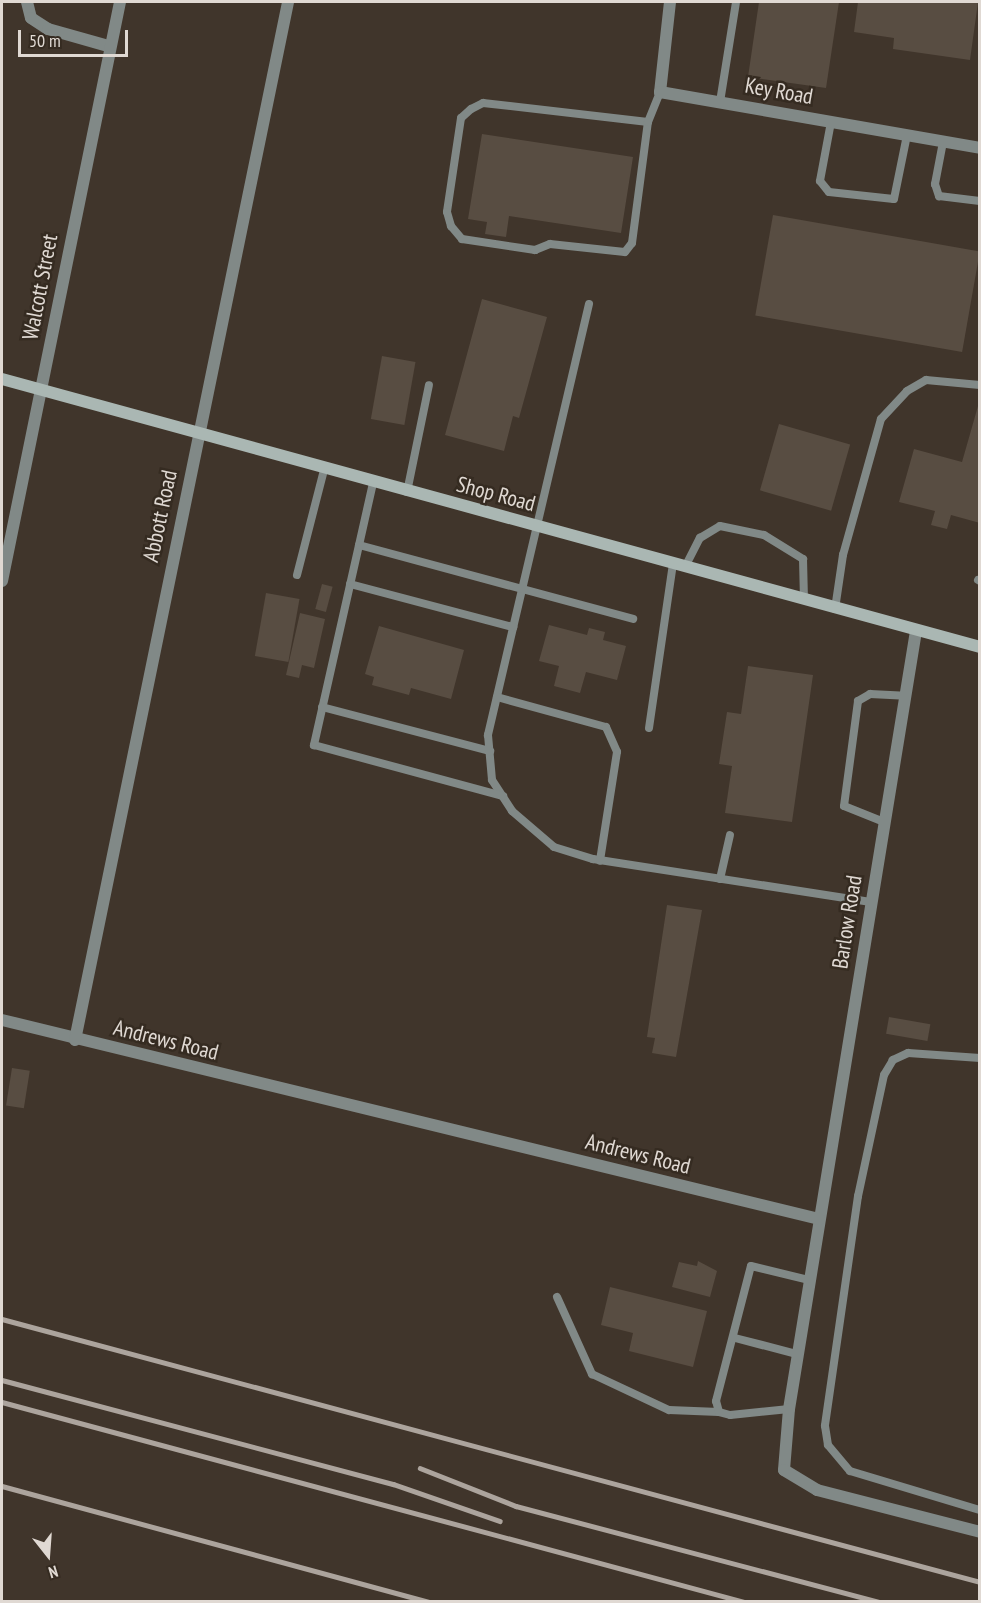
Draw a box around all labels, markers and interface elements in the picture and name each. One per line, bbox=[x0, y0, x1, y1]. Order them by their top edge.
scale bar bbox=[21, 18, 130, 56]
text: 50 m bbox=[29, 29, 61, 52]
street label: Key Road bbox=[743, 72, 815, 110]
street label: Walcott Street bbox=[17, 232, 63, 342]
street label: Abbott Road bbox=[137, 468, 183, 564]
street label: Shop Road bbox=[454, 471, 538, 517]
street label: Barlow Road bbox=[827, 873, 867, 971]
street label: Andrews Road bbox=[111, 1014, 221, 1066]
street label: Andrews Road bbox=[583, 1128, 693, 1180]
north arrow bbox=[18, 1525, 78, 1585]
text: N bbox=[46, 1561, 60, 1583]

